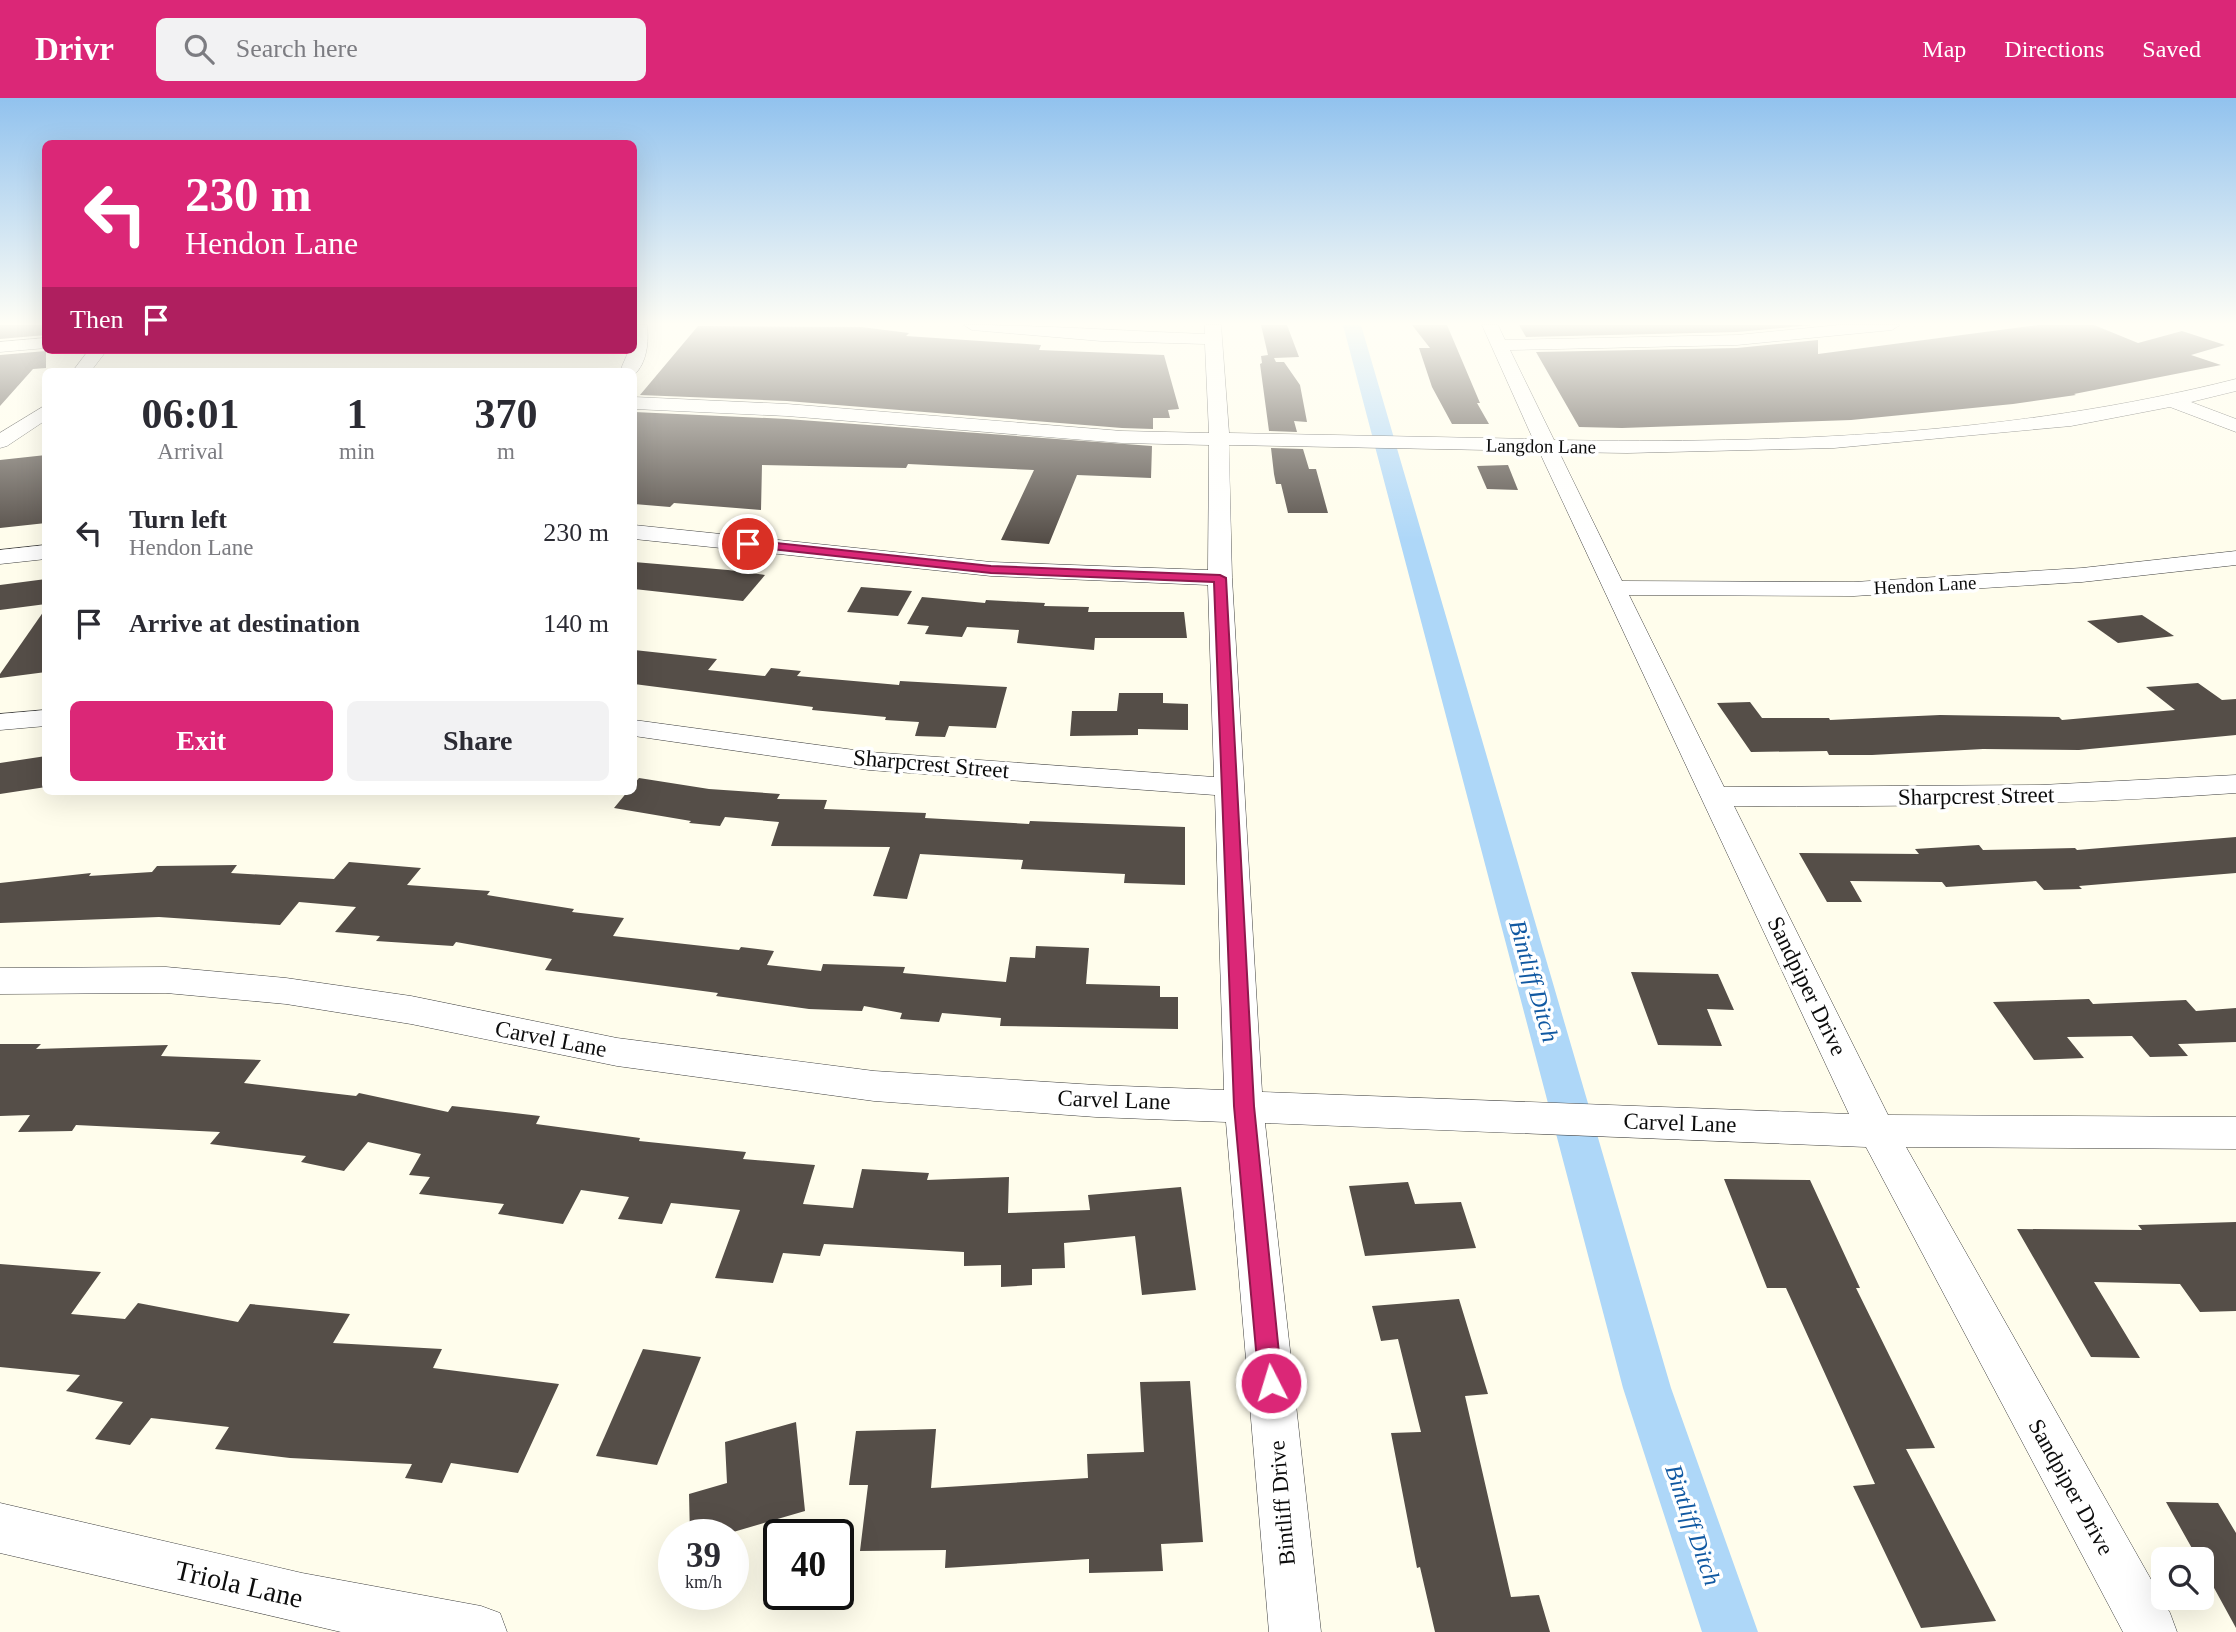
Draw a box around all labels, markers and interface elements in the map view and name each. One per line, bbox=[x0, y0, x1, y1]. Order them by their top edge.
search box bbox=[156, 18, 646, 81]
icon: search bbox=[180, 30, 218, 68]
text: Drivr bbox=[35, 31, 114, 67]
text: Search here bbox=[236, 34, 358, 63]
text: Map bbox=[1922, 36, 1966, 62]
text: Directions bbox=[2004, 36, 2104, 62]
text: Saved bbox=[2142, 36, 2201, 62]
text: 230 m bbox=[185, 167, 312, 222]
icon: left bbox=[70, 168, 161, 259]
text: Hendon Lane bbox=[185, 225, 358, 261]
icon: arrive bbox=[137, 301, 175, 339]
text: Then bbox=[70, 305, 123, 334]
text: 06:01 bbox=[142, 391, 240, 437]
text: 1 bbox=[346, 391, 367, 437]
text: 370 bbox=[474, 391, 537, 437]
street label: Langdon Lane bbox=[1486, 435, 1596, 457]
text: Arrival bbox=[157, 439, 224, 464]
text: min bbox=[339, 439, 375, 464]
text: m bbox=[497, 439, 515, 464]
text: Turn left bbox=[129, 505, 227, 534]
icon: left bbox=[70, 514, 108, 552]
pin bbox=[718, 514, 778, 574]
text: 230 m bbox=[543, 518, 609, 547]
icon: arrive bbox=[729, 525, 767, 563]
text: Hendon Lane bbox=[129, 535, 254, 560]
street label: Hendon Lane bbox=[1873, 572, 1977, 598]
icon: arrive bbox=[70, 605, 108, 643]
text: Arrive at destination bbox=[129, 609, 360, 638]
text: 140 m bbox=[543, 609, 609, 638]
button: Exit bbox=[70, 701, 333, 781]
button: Share bbox=[347, 701, 609, 781]
street label: Sharpcrest Street bbox=[852, 745, 1011, 783]
street label: Sharpcrest Street bbox=[1898, 782, 2055, 810]
street label: Sandpiper Drive bbox=[1763, 912, 1851, 1060]
water label: Bintliff Ditch bbox=[1504, 917, 1564, 1045]
street label: Carvel Lane bbox=[493, 1016, 609, 1062]
street label: Carvel Lane bbox=[1057, 1086, 1171, 1114]
street label: Carvel Lane bbox=[1623, 1109, 1737, 1137]
position arrow bbox=[1234, 1346, 1308, 1420]
street label: Sandpiper Drive bbox=[2023, 1415, 2119, 1559]
street label: Bintliff Drive bbox=[1264, 1439, 1300, 1567]
water label: Bintliff Ditch bbox=[1660, 1461, 1726, 1589]
speed limit sign: 40 bbox=[763, 1519, 854, 1610]
text: 39 bbox=[686, 1536, 721, 1575]
map controls bbox=[2151, 1547, 2214, 1610]
button: search bbox=[2151, 1547, 2214, 1610]
street label: Triola Lane bbox=[172, 1554, 306, 1614]
text: km/h bbox=[685, 1572, 722, 1592]

